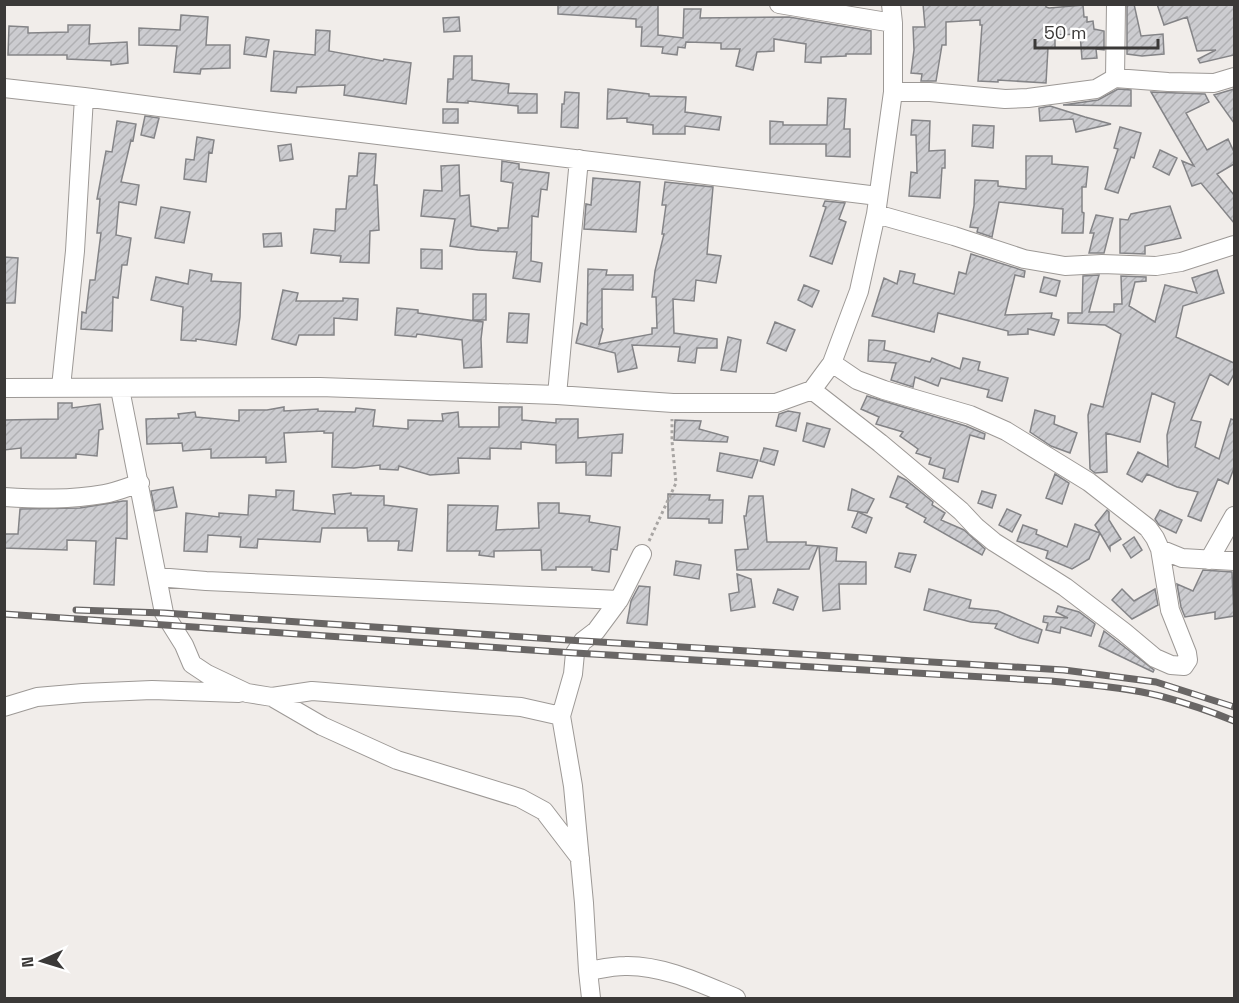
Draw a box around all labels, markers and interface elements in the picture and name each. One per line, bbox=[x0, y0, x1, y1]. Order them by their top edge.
scale bar bbox=[1035, 12, 1158, 50]
text: 50 m bbox=[1044, 21, 1086, 44]
north arrow bbox=[12, 931, 72, 991]
text: N bbox=[17, 956, 38, 968]

